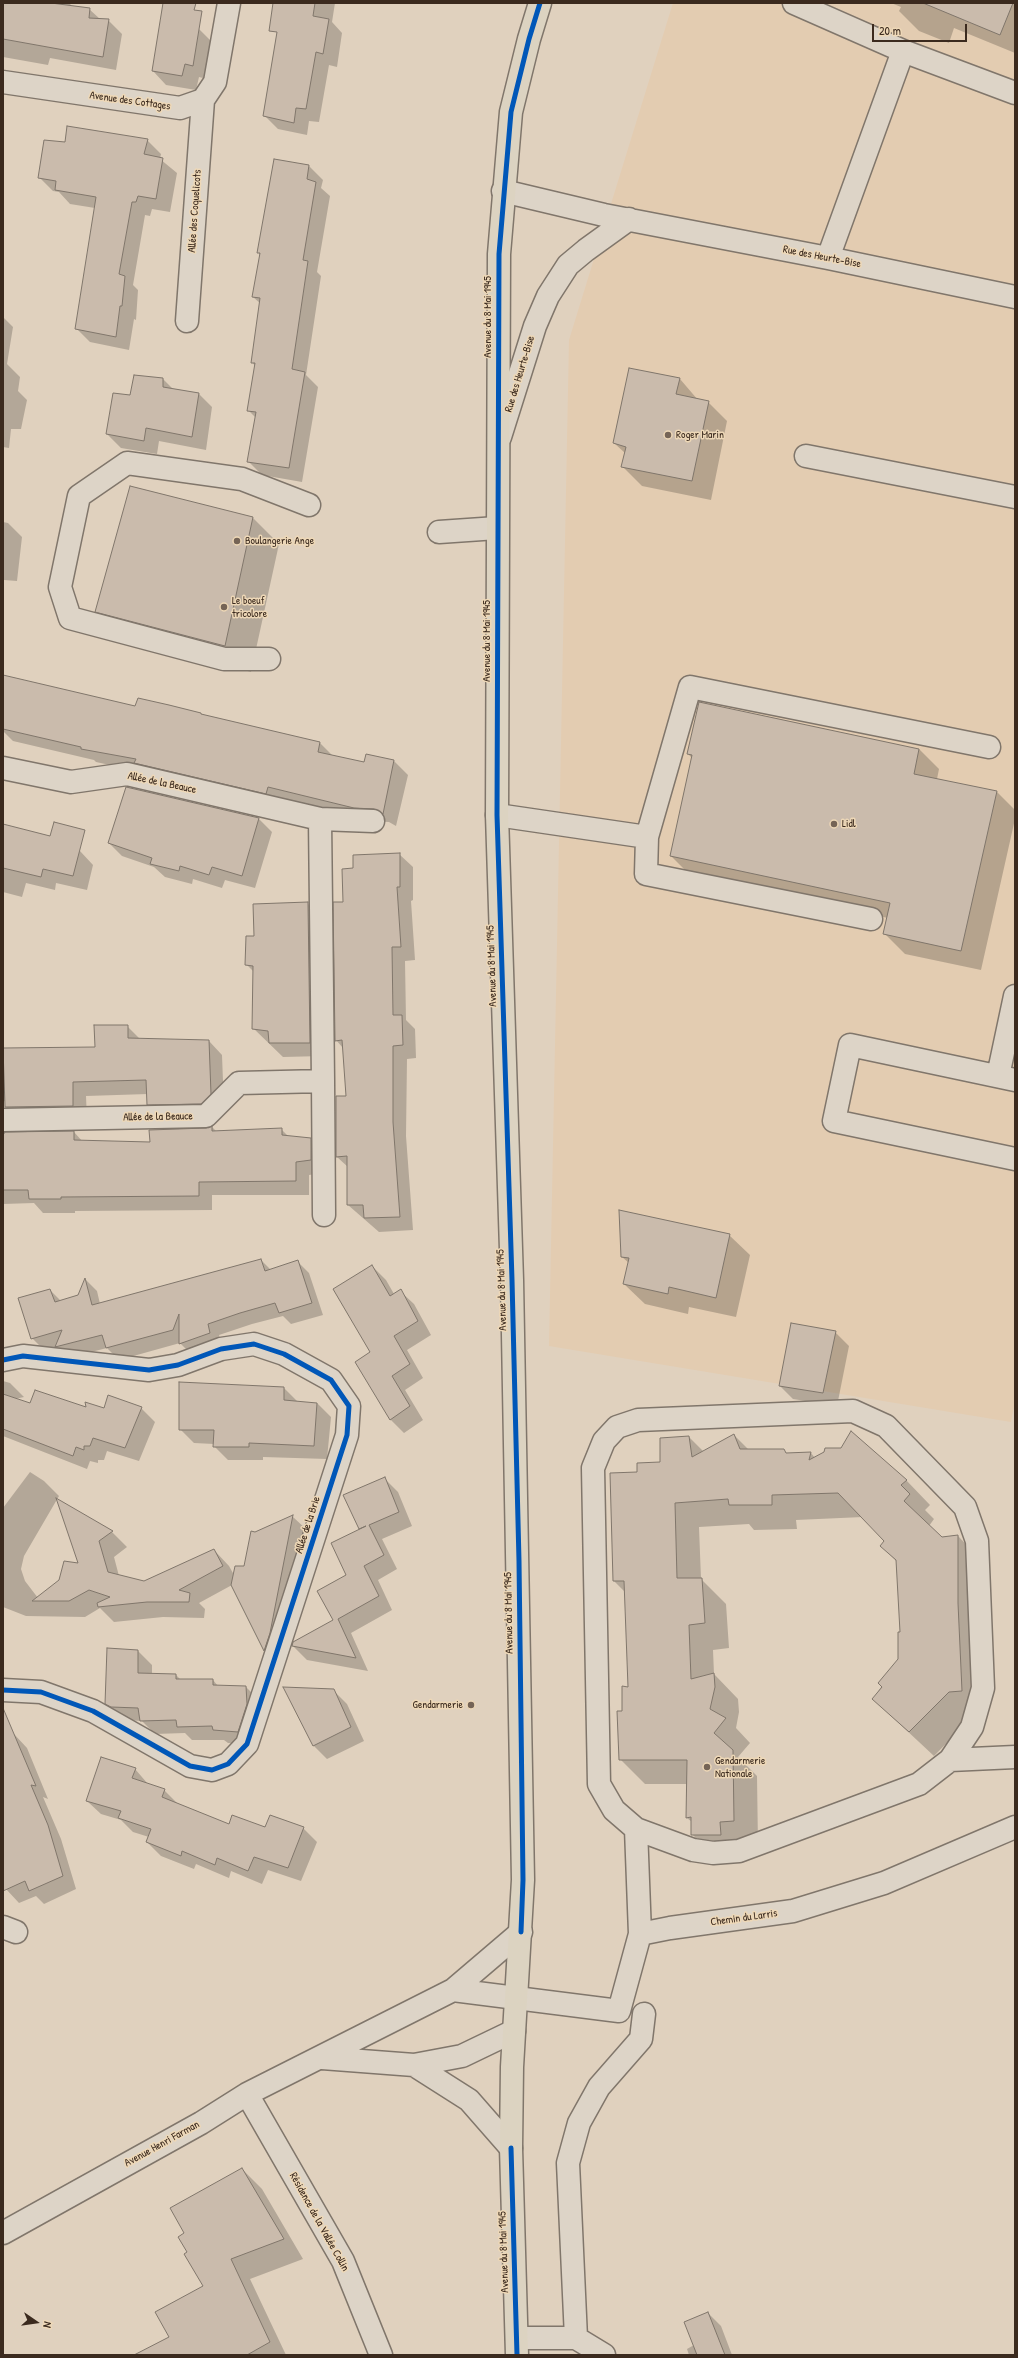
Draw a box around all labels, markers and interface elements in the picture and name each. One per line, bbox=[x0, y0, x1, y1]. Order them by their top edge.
scale bar bbox=[874, 16, 969, 42]
text: 20 m bbox=[879, 22, 901, 39]
street label: Avenue des Cottages bbox=[89, 89, 171, 113]
street label: Allée des Coquelicots bbox=[186, 169, 204, 253]
street label: Rue des Heurte-Bise bbox=[782, 243, 862, 271]
street label: Avenue du 8 Mai 1945 bbox=[481, 276, 495, 358]
street label: Rue des Heurte-Bise bbox=[502, 334, 538, 414]
place label: Roger Marin bbox=[676, 428, 724, 442]
marker: Roger Marin bbox=[663, 430, 673, 440]
place label: Boulangerie Ange bbox=[245, 534, 314, 548]
marker: Boulangerie Ange bbox=[232, 536, 242, 546]
place label: Le boeuf tricolore bbox=[232, 594, 267, 620]
street label: Avenue du 8 Mai 1945 bbox=[480, 600, 494, 682]
marker: Le boeuf tricolore bbox=[219, 602, 229, 612]
street label: Allée de la Beauce bbox=[127, 769, 197, 797]
place label: Lidl bbox=[842, 817, 856, 831]
marker: Lidl bbox=[829, 819, 839, 829]
street label: Avenue du 8 Mai 1945 bbox=[484, 925, 500, 1007]
street label: Allée de la Beauce bbox=[123, 1110, 193, 1124]
street label: Avenue du 8 Mai 1945 bbox=[494, 1249, 510, 1331]
street label: Allée de la Brie bbox=[293, 1495, 323, 1555]
street label: Avenue du 8 Mai 1945 bbox=[502, 1572, 516, 1654]
place label: Gendarmerie bbox=[413, 1698, 463, 1712]
marker: Gendarmerie bbox=[466, 1700, 476, 1710]
place label: Gendarmerie Nationale bbox=[715, 1754, 765, 1780]
marker: Gendarmerie Nationale bbox=[702, 1762, 712, 1772]
street label: Chemin du Larris bbox=[710, 1907, 778, 1929]
street label: Avenue Henri Farman bbox=[122, 2118, 202, 2170]
street label: Résidence de la Vallée Collin bbox=[286, 2170, 352, 2274]
street label: Avenue du 8 Mai 1945 bbox=[496, 2211, 512, 2293]
north arrow bbox=[16, 2302, 56, 2342]
text: N bbox=[40, 2320, 55, 2329]

